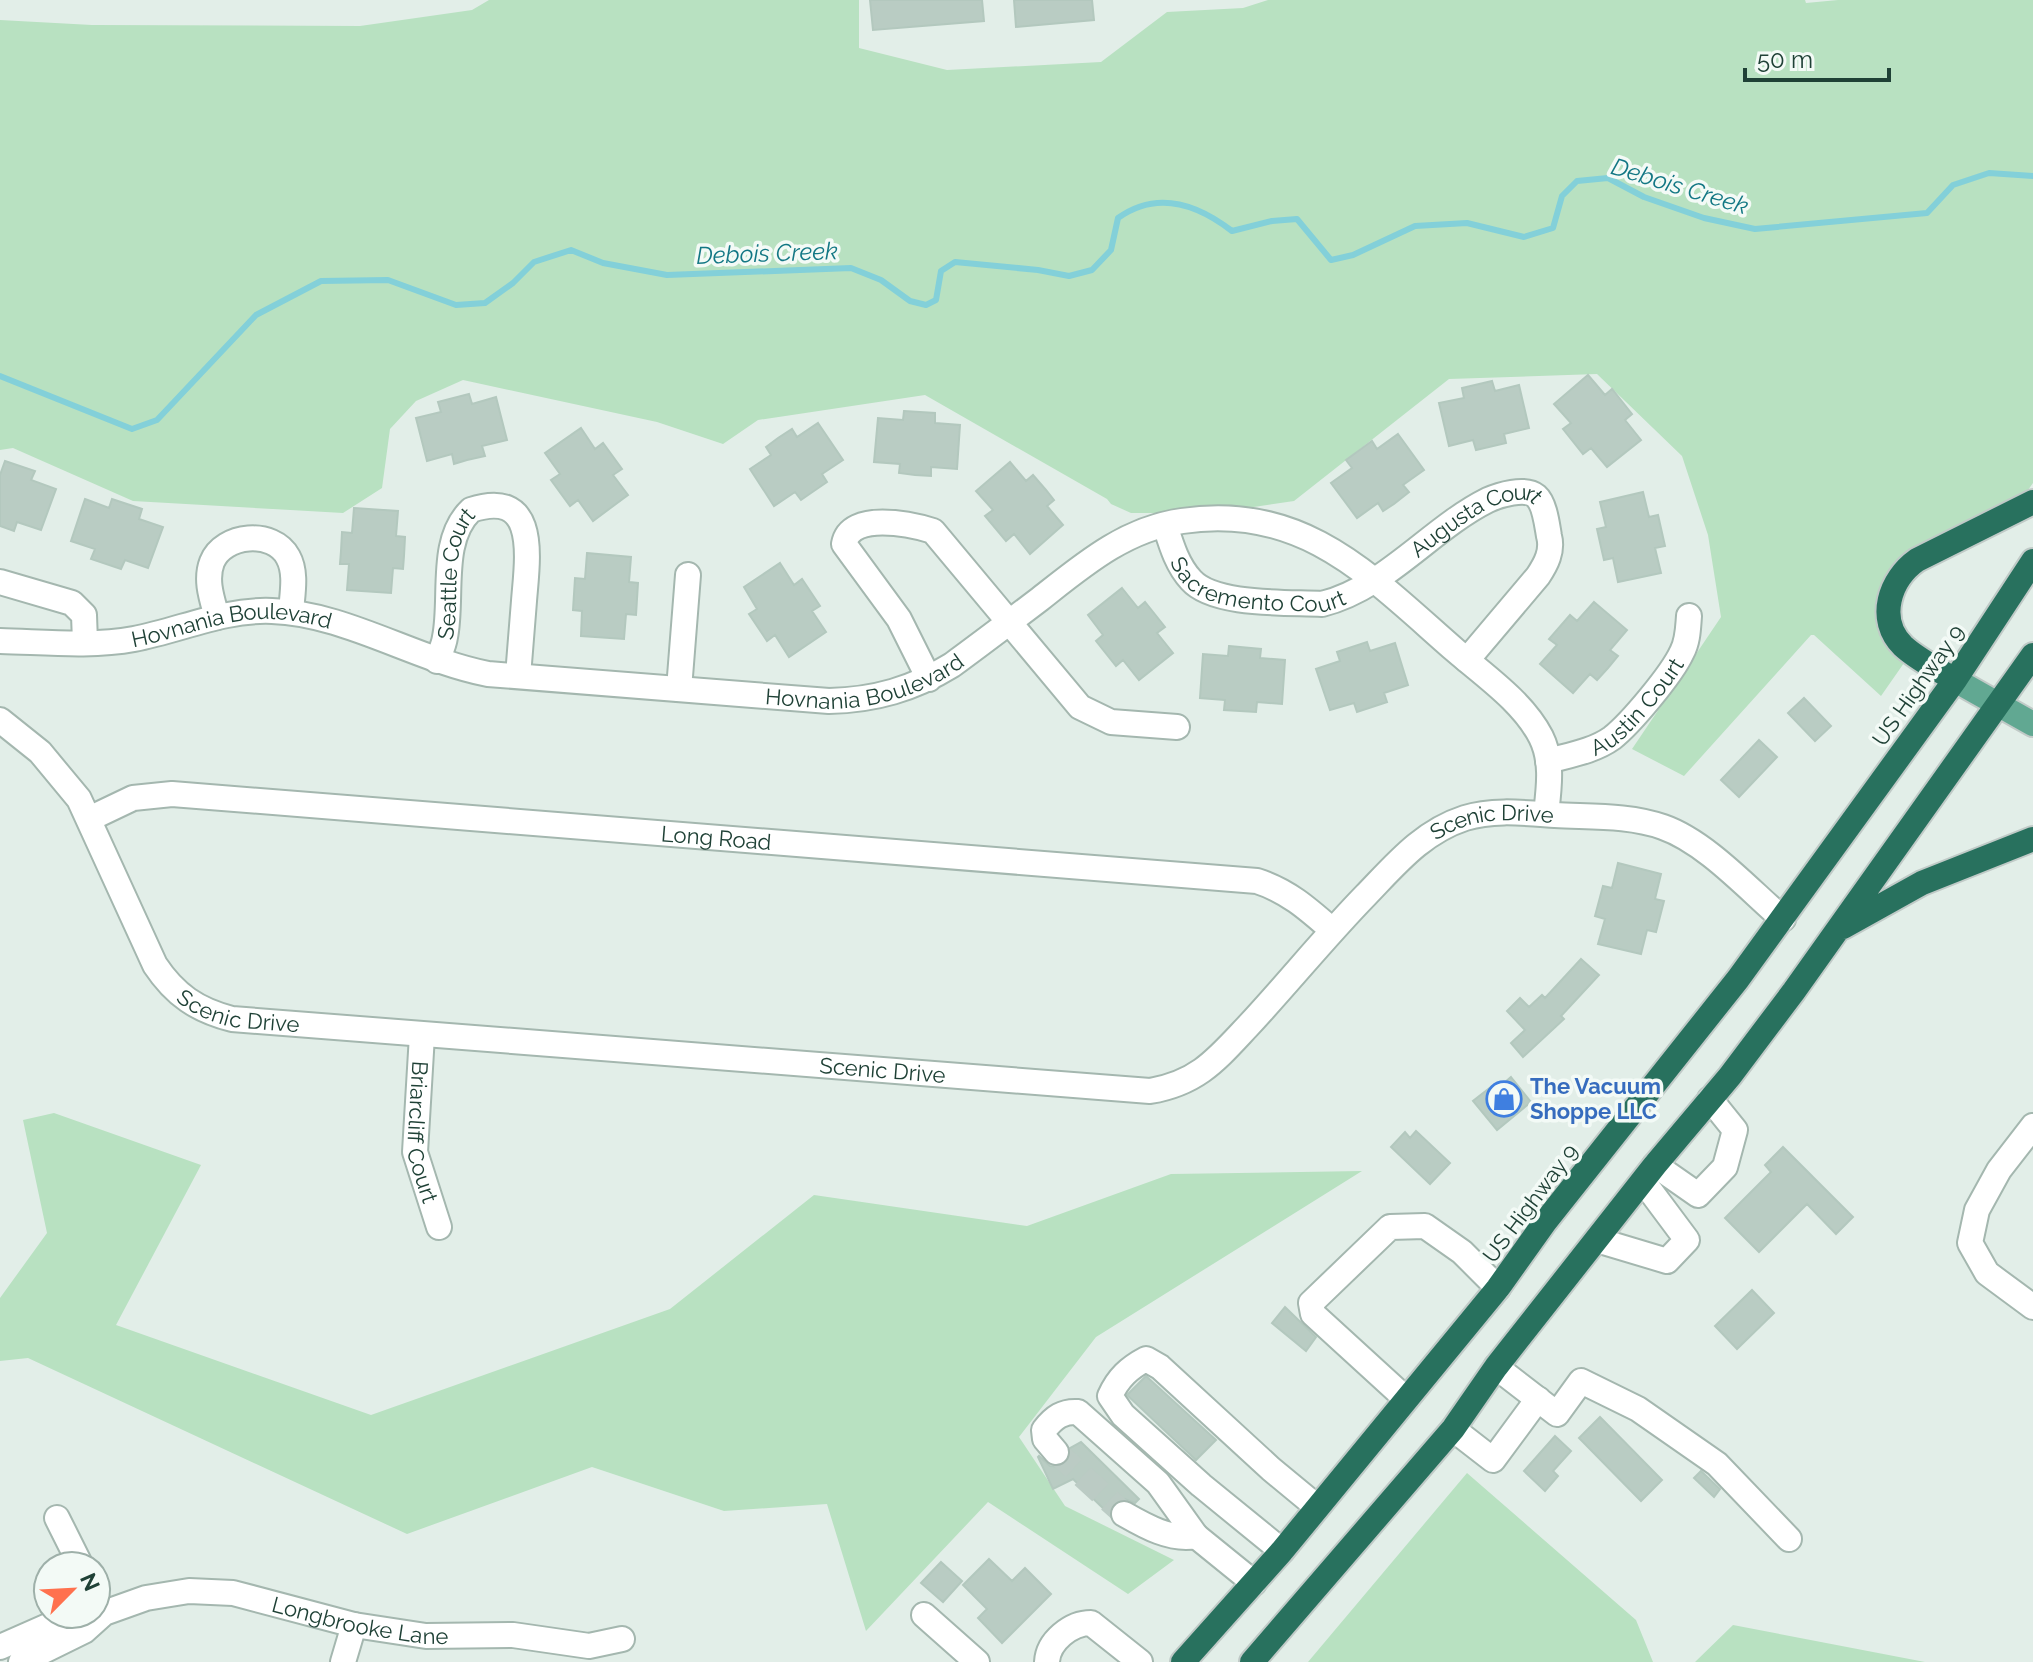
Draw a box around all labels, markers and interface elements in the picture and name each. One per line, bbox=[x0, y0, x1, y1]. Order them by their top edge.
scale bar bbox=[1745, 32, 1889, 82]
text: 50 m bbox=[1757, 45, 1813, 74]
water label: Debois Creek bbox=[1608, 151, 1752, 221]
water label: Debois Creek bbox=[696, 236, 839, 270]
street label: Augusta Court bbox=[1405, 479, 1549, 562]
street label: Seattle Court bbox=[432, 502, 480, 641]
street label: Sacremento Court bbox=[1165, 552, 1350, 618]
street label: Hovnania Boulevard bbox=[129, 598, 335, 652]
street label: US Highway 9 bbox=[1867, 619, 1969, 751]
street label: Hovnania Boulevard bbox=[764, 648, 969, 714]
street label: Austin Court bbox=[1586, 653, 1689, 761]
street label: Scenic Drive bbox=[1425, 799, 1555, 845]
street label: Long Road bbox=[660, 820, 772, 855]
street label: Scenic Drive bbox=[172, 983, 301, 1037]
street label: Scenic Drive bbox=[819, 1052, 947, 1088]
street label: Briarcliff Court bbox=[401, 1060, 444, 1207]
place label: The Vacuum Shoppe LLC bbox=[1530, 1073, 1661, 1124]
shop icon: The Vacuum Shoppe LLC bbox=[1485, 1080, 1523, 1118]
street label: US Highway 9 bbox=[1477, 1139, 1583, 1267]
north arrow bbox=[32, 1550, 112, 1630]
text: N bbox=[75, 1569, 106, 1595]
street label: Longbrooke Lane bbox=[269, 1591, 449, 1649]

